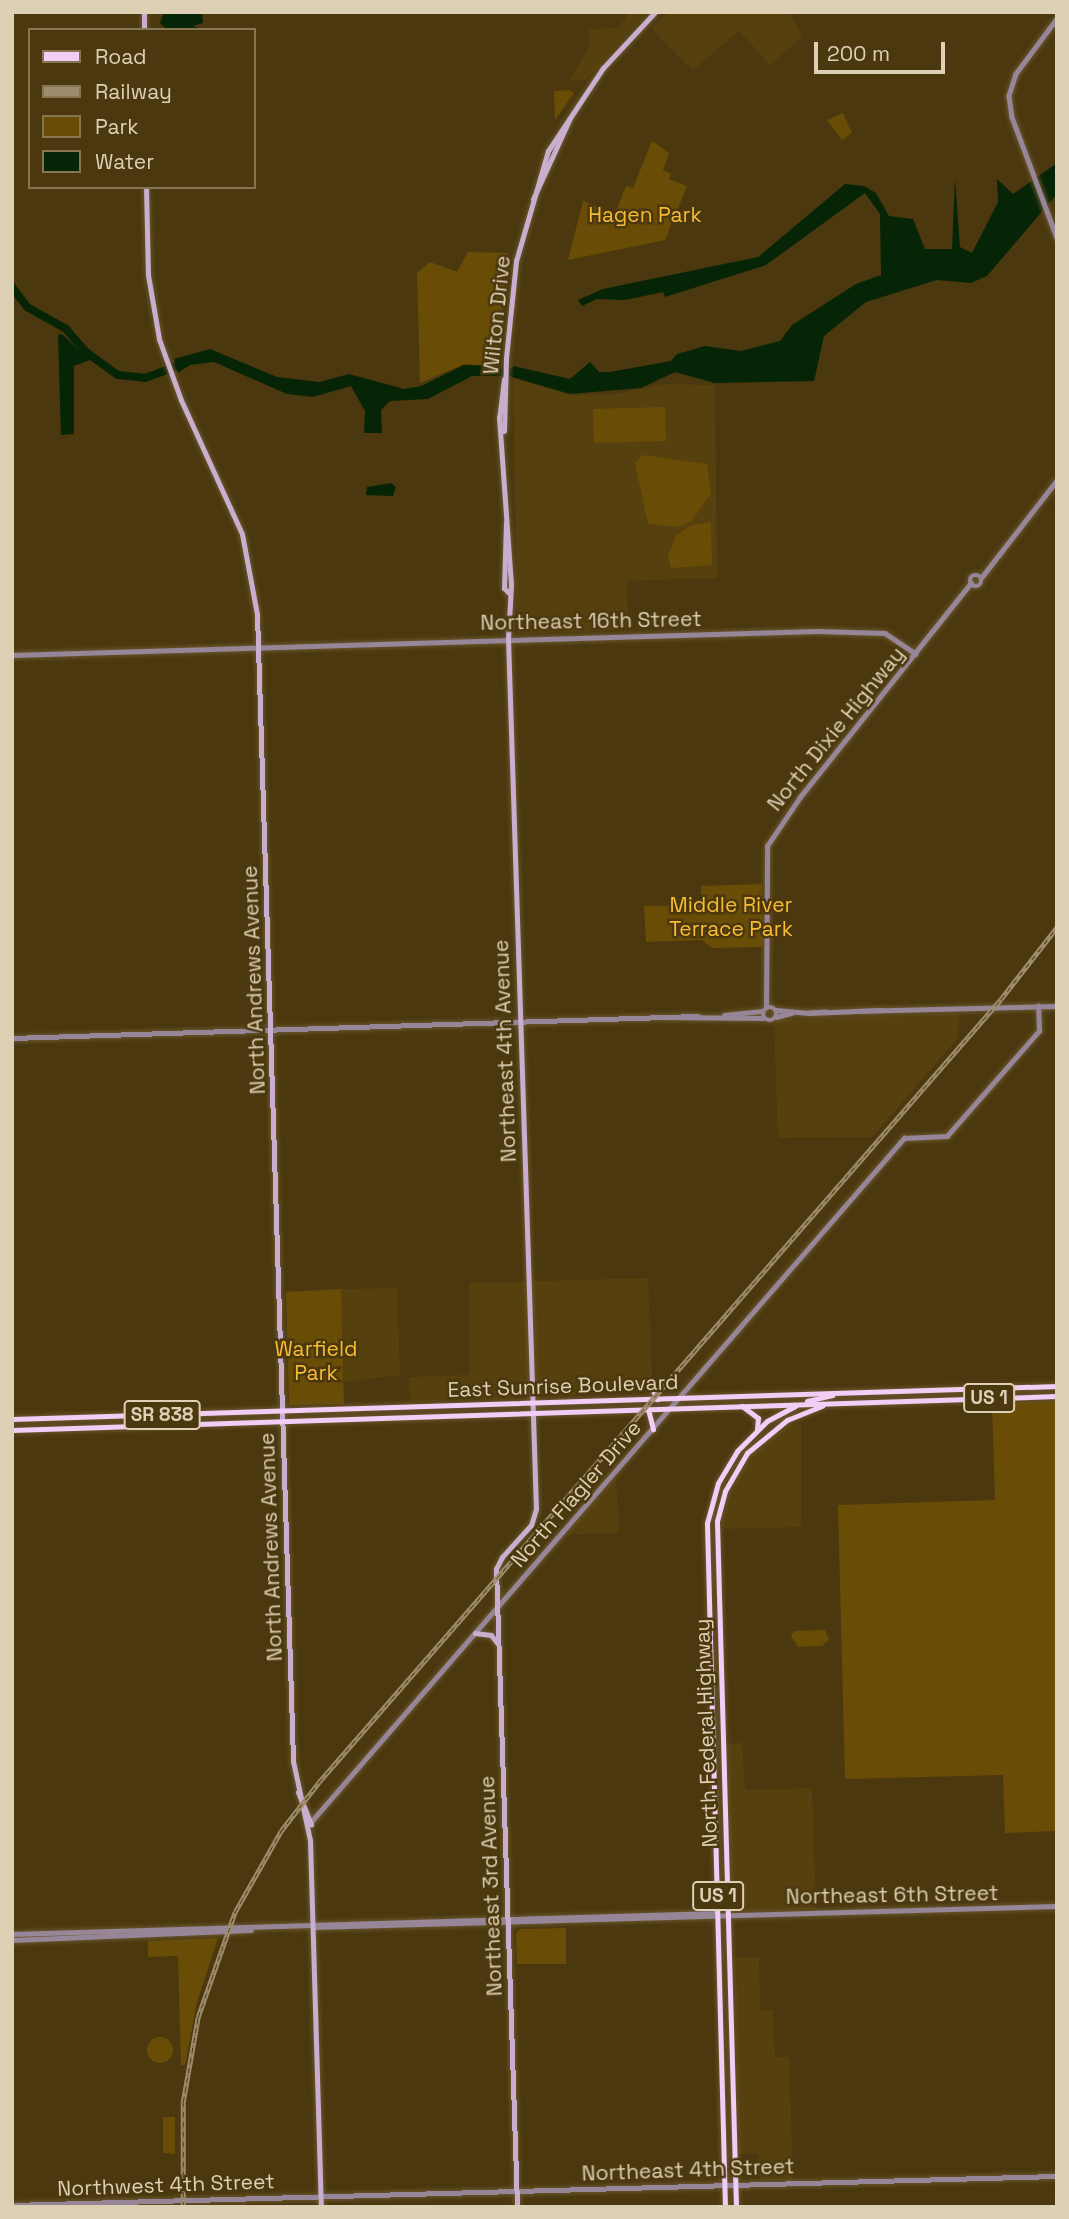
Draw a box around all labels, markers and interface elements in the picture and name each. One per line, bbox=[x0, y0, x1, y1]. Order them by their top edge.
legend bbox=[28, 28, 256, 189]
scale bar bbox=[817, 28, 948, 72]
text: 200 m bbox=[827, 40, 890, 67]
text: Road bbox=[95, 43, 147, 70]
text: Railway bbox=[95, 78, 172, 105]
text: Park bbox=[95, 113, 139, 140]
text: Water bbox=[95, 148, 154, 175]
park label: Hagen Park bbox=[588, 202, 702, 228]
street label: Wilton Drive bbox=[478, 254, 516, 376]
street label: Northeast 16th Street bbox=[480, 606, 702, 636]
street label: North Dixie Highway bbox=[762, 642, 910, 816]
street label: North Andrews Avenue bbox=[237, 865, 271, 1095]
park label: Middle River Terrace Park bbox=[669, 892, 793, 942]
street label: Northeast 4th Avenue bbox=[489, 939, 521, 1163]
park label: Warfield Park bbox=[274, 1336, 358, 1386]
street label: East Sunrise Boulevard bbox=[447, 1369, 679, 1403]
road number: US 1 bbox=[963, 1382, 1015, 1414]
road number: SR 838 bbox=[124, 1400, 200, 1430]
street label: North Flagler Drive bbox=[506, 1416, 646, 1572]
street label: North Andrews Avenue bbox=[254, 1432, 288, 1662]
street label: North Federal Highway bbox=[689, 1618, 723, 1848]
street label: Northeast 3rd Avenue bbox=[475, 1775, 507, 1997]
road number: US 1 bbox=[692, 1880, 744, 1912]
street label: Northeast 6th Street bbox=[785, 1881, 999, 1909]
street label: Northeast 4th Street bbox=[581, 2154, 795, 2186]
street label: Northwest 4th Street bbox=[57, 2169, 275, 2201]

